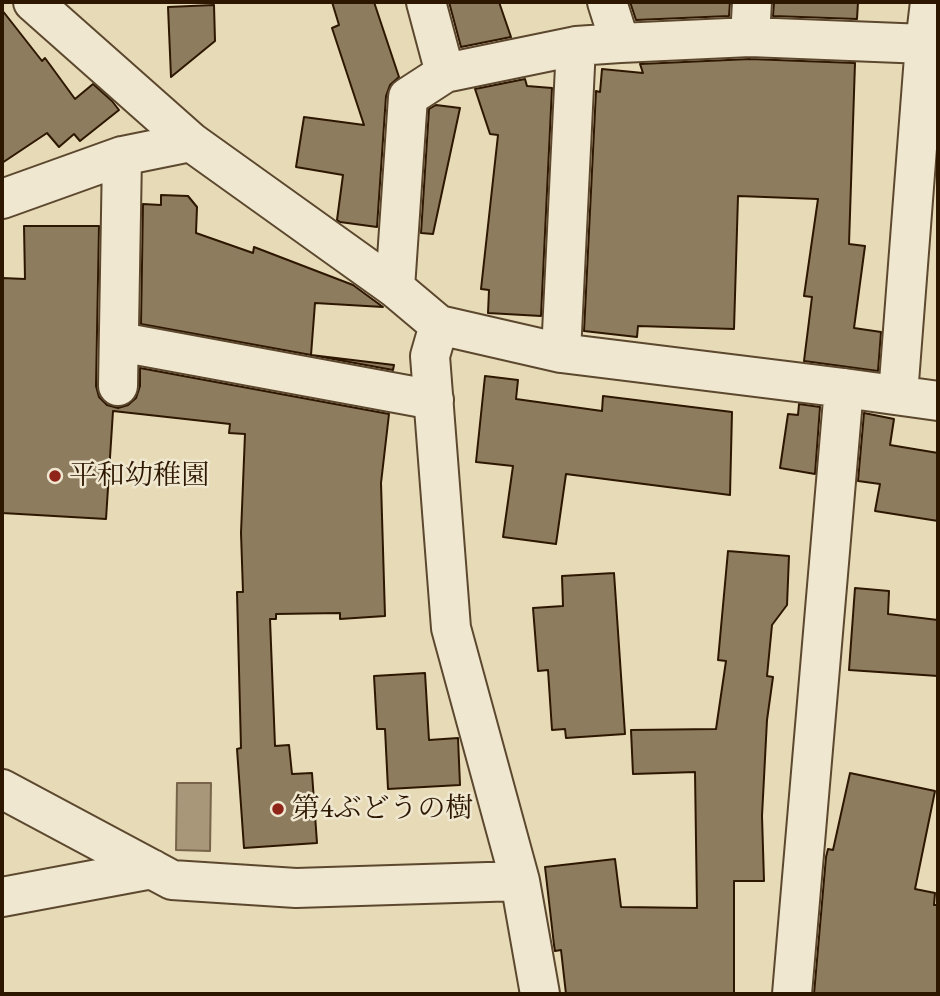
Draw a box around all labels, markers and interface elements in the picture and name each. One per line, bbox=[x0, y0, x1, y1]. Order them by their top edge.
place label: 平和幼稚園 bbox=[69, 459, 209, 493]
marker: 平和幼稚園 bbox=[47, 468, 63, 484]
place label: 第4ぶどうの樹 bbox=[292, 792, 473, 826]
marker: 第4ぶどうの樹 bbox=[270, 801, 286, 817]

